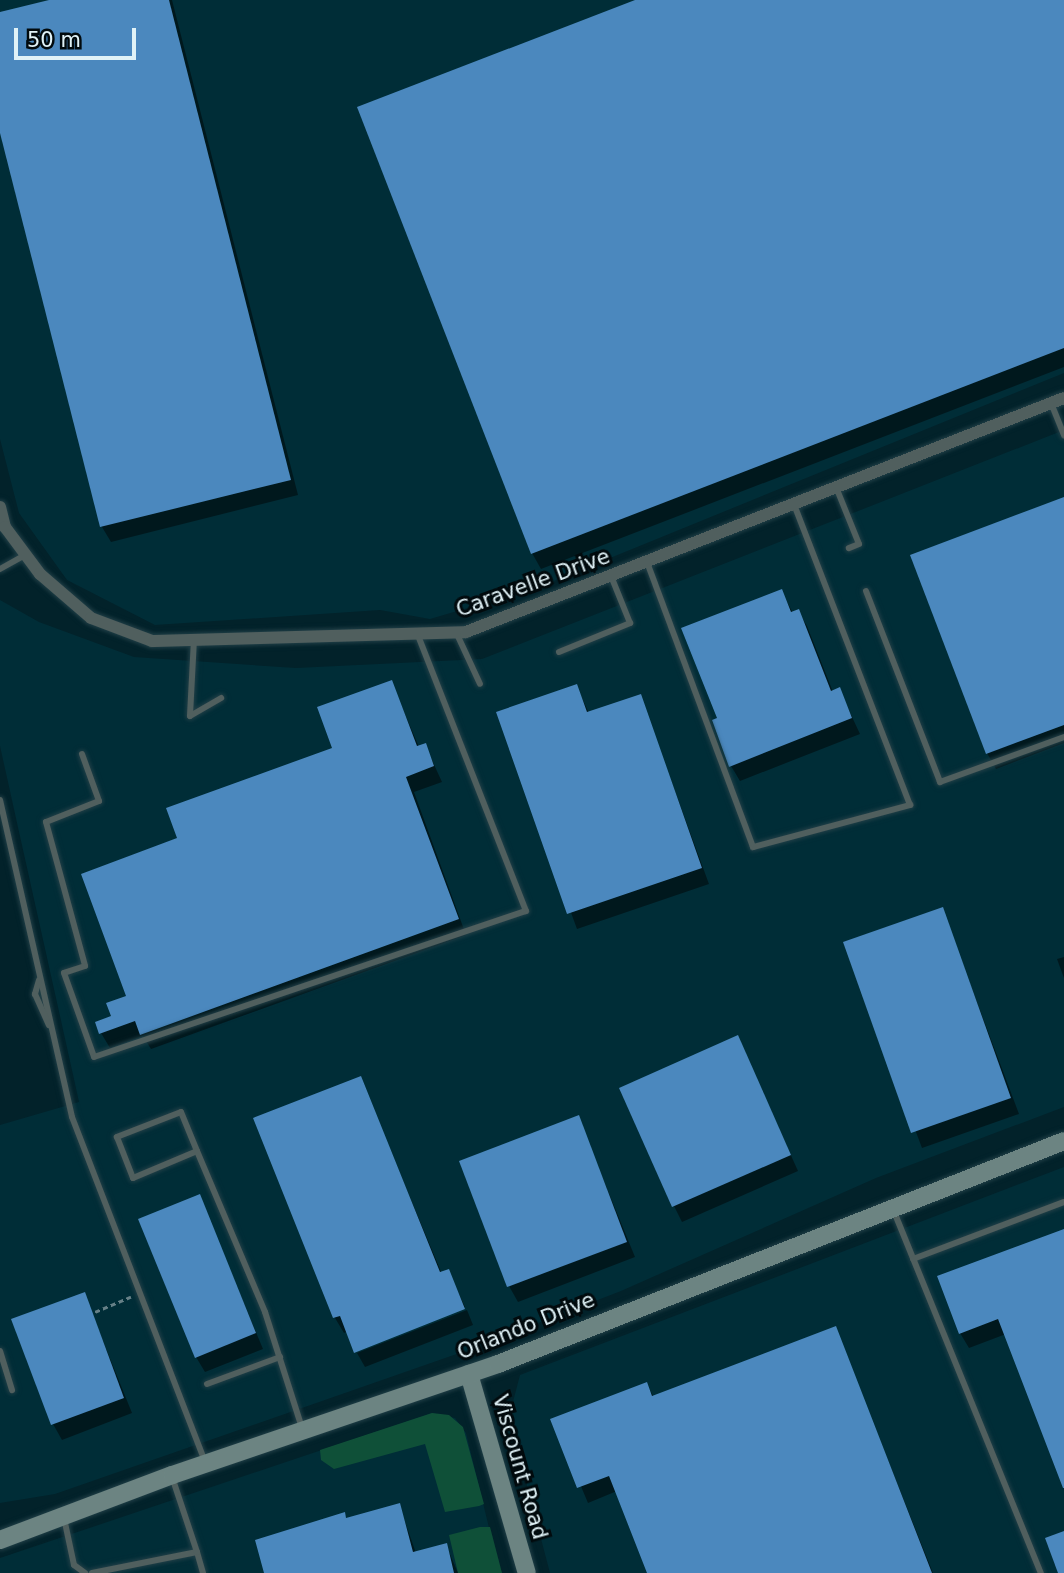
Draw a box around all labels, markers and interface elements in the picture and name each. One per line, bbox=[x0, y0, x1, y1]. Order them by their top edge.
scale bar bbox=[18, 14, 140, 58]
text: 50 m bbox=[27, 28, 81, 52]
street label: Caravelle Drive bbox=[453, 544, 613, 622]
street label: Orlando Drive bbox=[454, 1287, 598, 1365]
street label: Viscount Road bbox=[487, 1392, 553, 1542]

